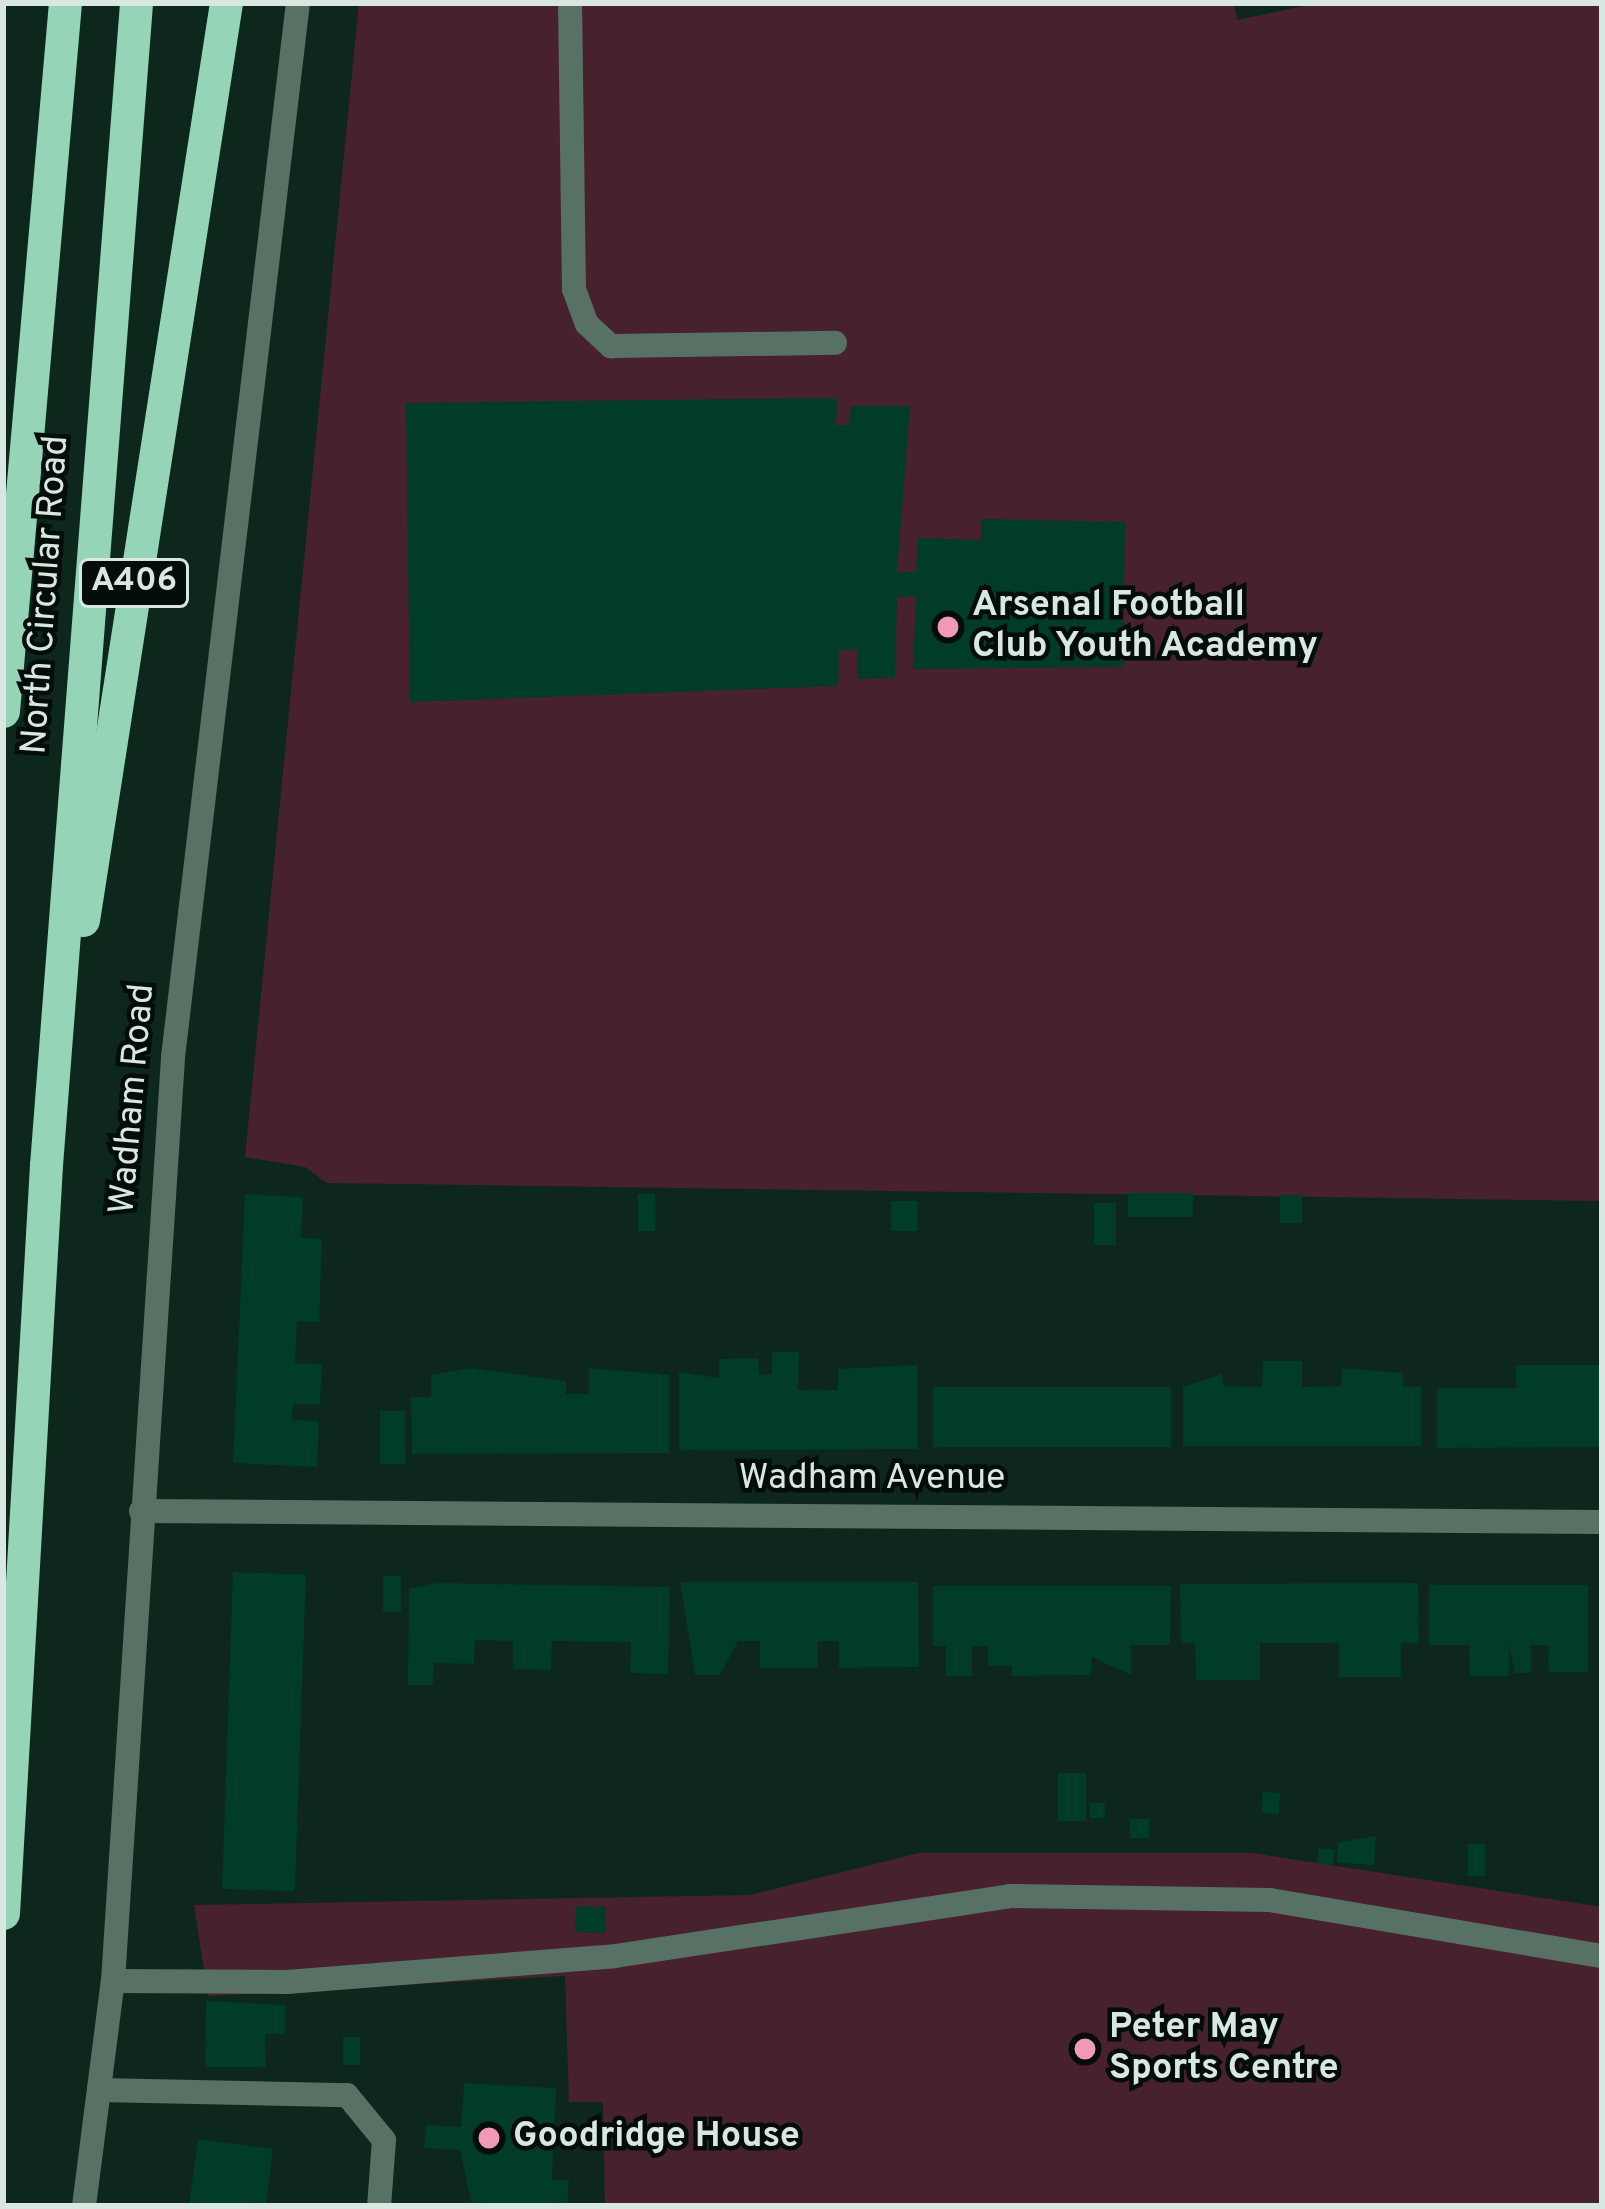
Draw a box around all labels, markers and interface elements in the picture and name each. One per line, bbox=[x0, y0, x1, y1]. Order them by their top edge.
street label: North Circular Road bbox=[14, 434, 80, 756]
road number: A406 bbox=[77, 556, 191, 610]
place label: Arsenal Football Club Youth Academy bbox=[972, 584, 1321, 669]
marker: Arsenal Football Club Youth Academy bbox=[935, 614, 961, 640]
street label: Wadham Road bbox=[102, 982, 166, 1216]
street label: Wadham Avenue bbox=[738, 1458, 1006, 1502]
place label: Peter May Sports Centre bbox=[1109, 2006, 1338, 2091]
marker: Peter May Sports Centre bbox=[1072, 2036, 1098, 2062]
place label: Goodridge House bbox=[513, 2116, 800, 2160]
marker: Goodridge House bbox=[476, 2125, 502, 2151]

